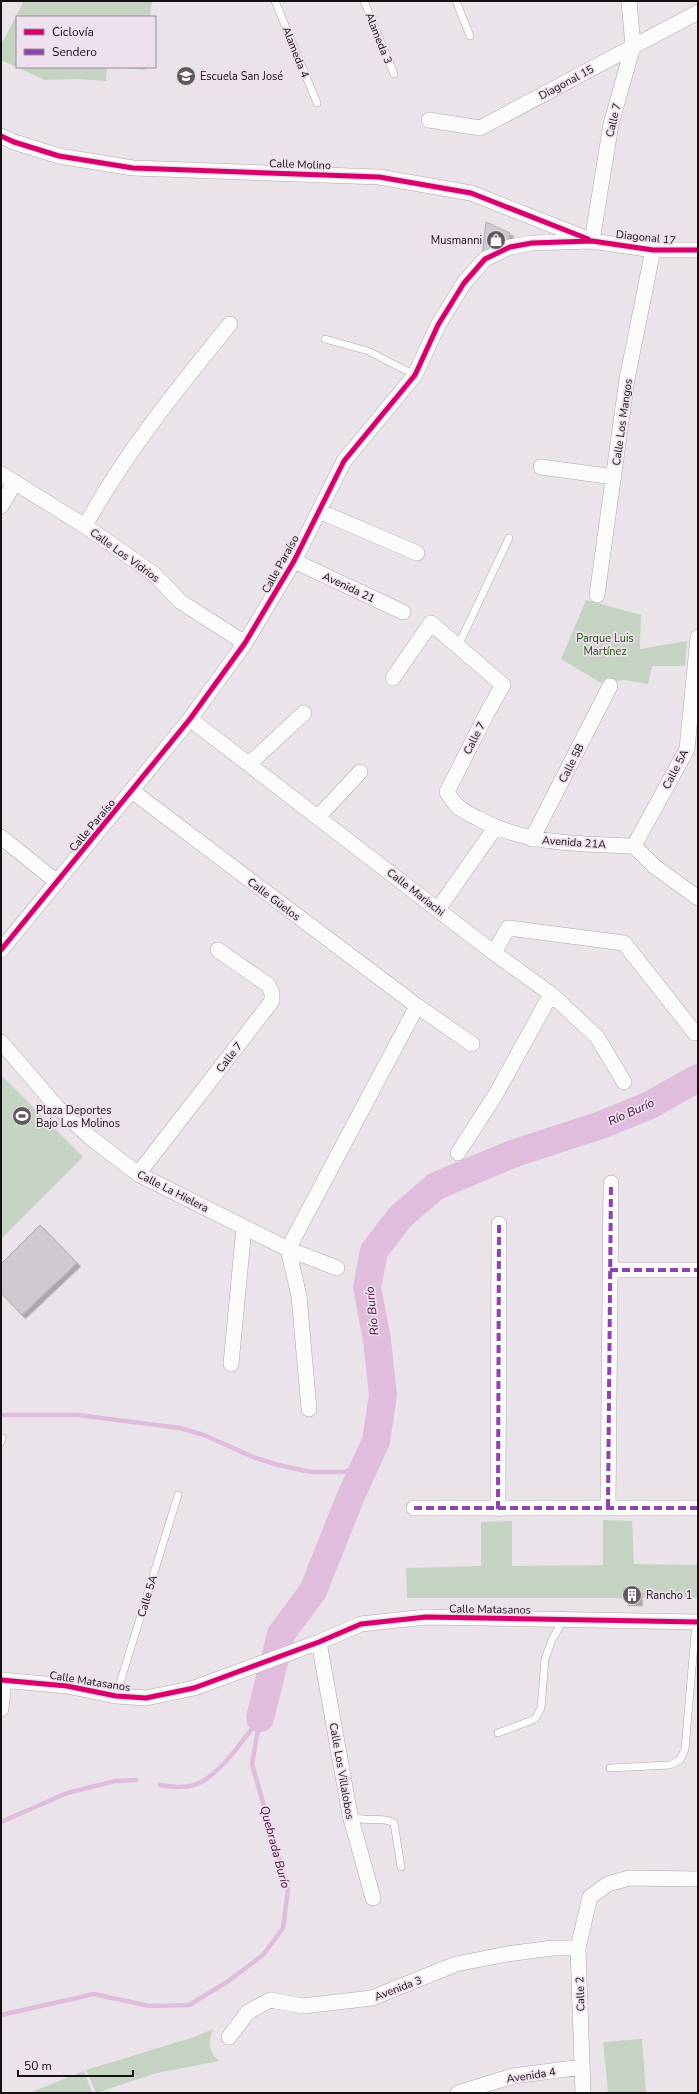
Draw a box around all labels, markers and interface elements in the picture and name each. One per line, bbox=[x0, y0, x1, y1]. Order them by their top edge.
street label: Alameda 3 bbox=[361, 10, 396, 66]
legend bbox=[16, 16, 156, 68]
text: Ciclovía bbox=[52, 24, 94, 40]
street label: Alameda 4 bbox=[278, 24, 313, 80]
text: Sendero bbox=[52, 44, 97, 60]
street label: Diagonal 15 bbox=[536, 61, 597, 103]
school or university icon: Escuela San José bbox=[175, 65, 197, 87]
place label: Escuela San José bbox=[200, 69, 283, 84]
street label: Calle 7 bbox=[602, 101, 625, 139]
street label: Calle Molino bbox=[269, 156, 331, 173]
street label: Diagonal 17 bbox=[615, 227, 677, 248]
shop icon: Musmanni bbox=[485, 229, 507, 251]
place label: Musmanni bbox=[431, 233, 482, 248]
street label: Calle Los Mangos bbox=[609, 378, 636, 467]
street label: Calle Los Vidrios bbox=[87, 525, 163, 586]
street label: Calle Paraíso bbox=[258, 532, 303, 596]
street label: Avenida 21 bbox=[320, 569, 377, 606]
park label: Parque Luis Martínez bbox=[576, 631, 634, 659]
street label: Calle 7 bbox=[460, 719, 489, 757]
street label: Calle 5B bbox=[555, 741, 588, 785]
street label: Calle 5A bbox=[659, 747, 692, 792]
street label: Calle Paraíso bbox=[66, 796, 119, 855]
street label: Avenida 21A bbox=[541, 833, 607, 852]
street label: Calle Mariachi bbox=[384, 865, 448, 920]
street label: Calle Güelos bbox=[244, 875, 303, 924]
street label: Calle 7 bbox=[213, 1039, 246, 1076]
water label: Río Burío bbox=[605, 1095, 657, 1129]
place label: Plaza Deportes Bajo Los Molinos bbox=[36, 1103, 120, 1131]
sports icon: Plaza Deportes Bajo Los Molinos bbox=[11, 1105, 33, 1127]
street label: Calle La Hielera bbox=[134, 1167, 211, 1216]
water label: Río Burío bbox=[361, 1285, 383, 1336]
street label: Calle 5A bbox=[134, 1573, 161, 1619]
building icon: Rancho 1 bbox=[621, 1584, 643, 1606]
place label: Rancho 1 bbox=[646, 1588, 692, 1603]
street label: Calle Matasanos bbox=[449, 1601, 531, 1618]
street label: Calle Matasanos bbox=[48, 1668, 132, 1695]
street label: Calle Los Villalobos bbox=[326, 1722, 357, 1821]
water label: Quebrada Burío bbox=[256, 1804, 294, 1890]
street label: Avenida 3 bbox=[372, 1973, 424, 2004]
street label: Calle 2 bbox=[572, 1976, 589, 2012]
scale bar bbox=[18, 2052, 133, 2078]
text: 50 m bbox=[24, 2058, 52, 2074]
street label: Avenida 4 bbox=[505, 2064, 557, 2087]

